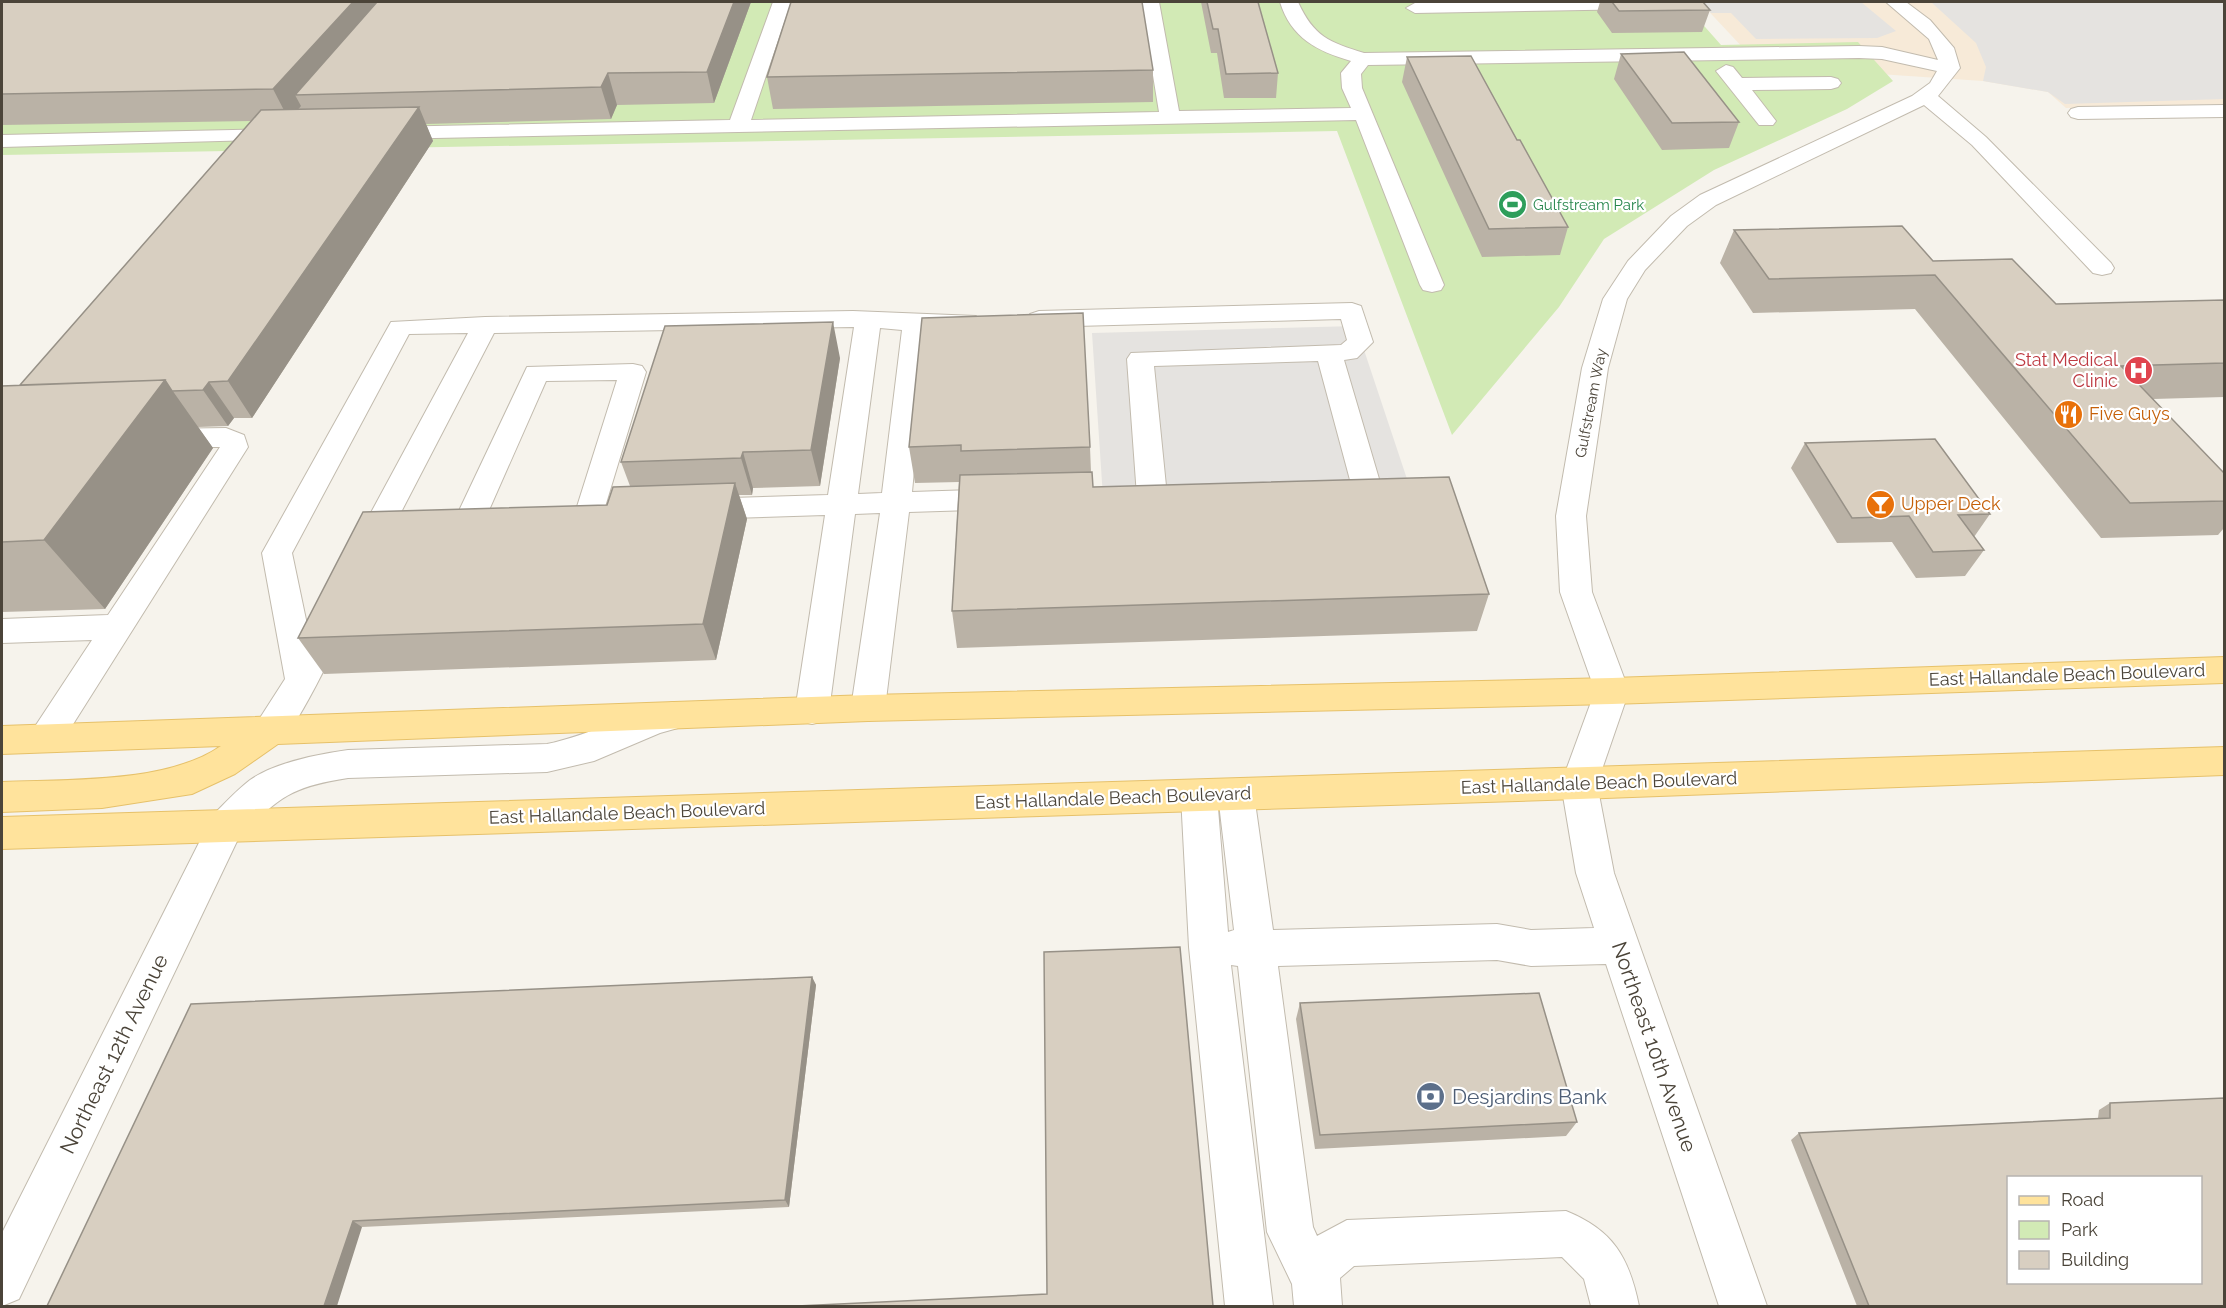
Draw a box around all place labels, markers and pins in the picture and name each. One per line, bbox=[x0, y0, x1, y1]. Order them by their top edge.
sports icon: Gulfstream Park bbox=[1496, 189, 1528, 221]
place label: Gulfstream Park bbox=[1533, 196, 1644, 214]
place label: Stat Medical Clinic bbox=[2015, 349, 2118, 391]
hospital icon: Stat Medical Clinic bbox=[2123, 354, 2155, 386]
restaurant icon: Five Guys bbox=[2052, 398, 2084, 430]
place label: Five Guys bbox=[2089, 403, 2170, 424]
bar icon: Upper Deck bbox=[1864, 488, 1896, 520]
place label: Upper Deck bbox=[1901, 493, 2001, 514]
bank icon: Desjardins Bank bbox=[1415, 1081, 1447, 1113]
place label: Desjardins Bank bbox=[1452, 1084, 1607, 1109]

